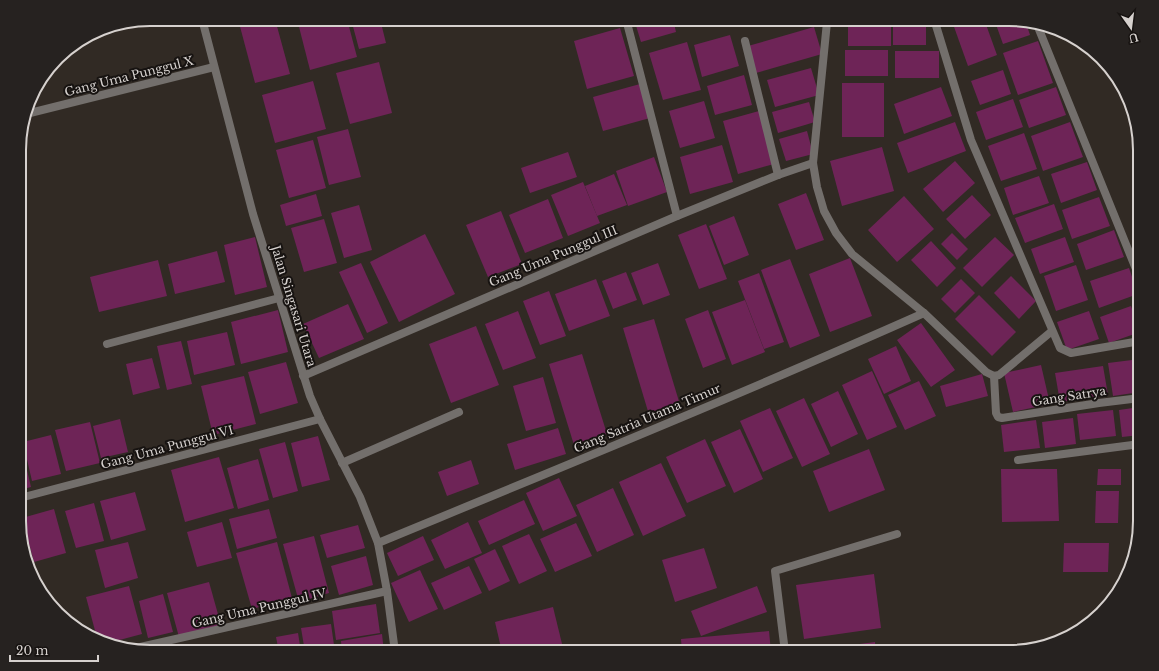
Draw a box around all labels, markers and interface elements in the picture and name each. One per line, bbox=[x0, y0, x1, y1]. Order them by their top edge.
north arrow bbox=[1111, 8, 1151, 48]
text: U bbox=[1127, 30, 1140, 46]
street label: Gang Uma Punggul X bbox=[63, 53, 195, 99]
street label: Gang Uma Punggul III bbox=[487, 222, 619, 290]
street label: Jalan Singasari Utara bbox=[268, 242, 320, 369]
street label: Gang Satria Utama Timur bbox=[571, 380, 723, 456]
street label: Gang Satrya bbox=[1031, 383, 1107, 409]
street label: Gang Uma Punggul VI bbox=[99, 422, 235, 472]
street label: Gang Uma Punggul IV bbox=[190, 585, 328, 631]
scale bar bbox=[10, 637, 98, 663]
text: 20 m bbox=[16, 643, 48, 658]

